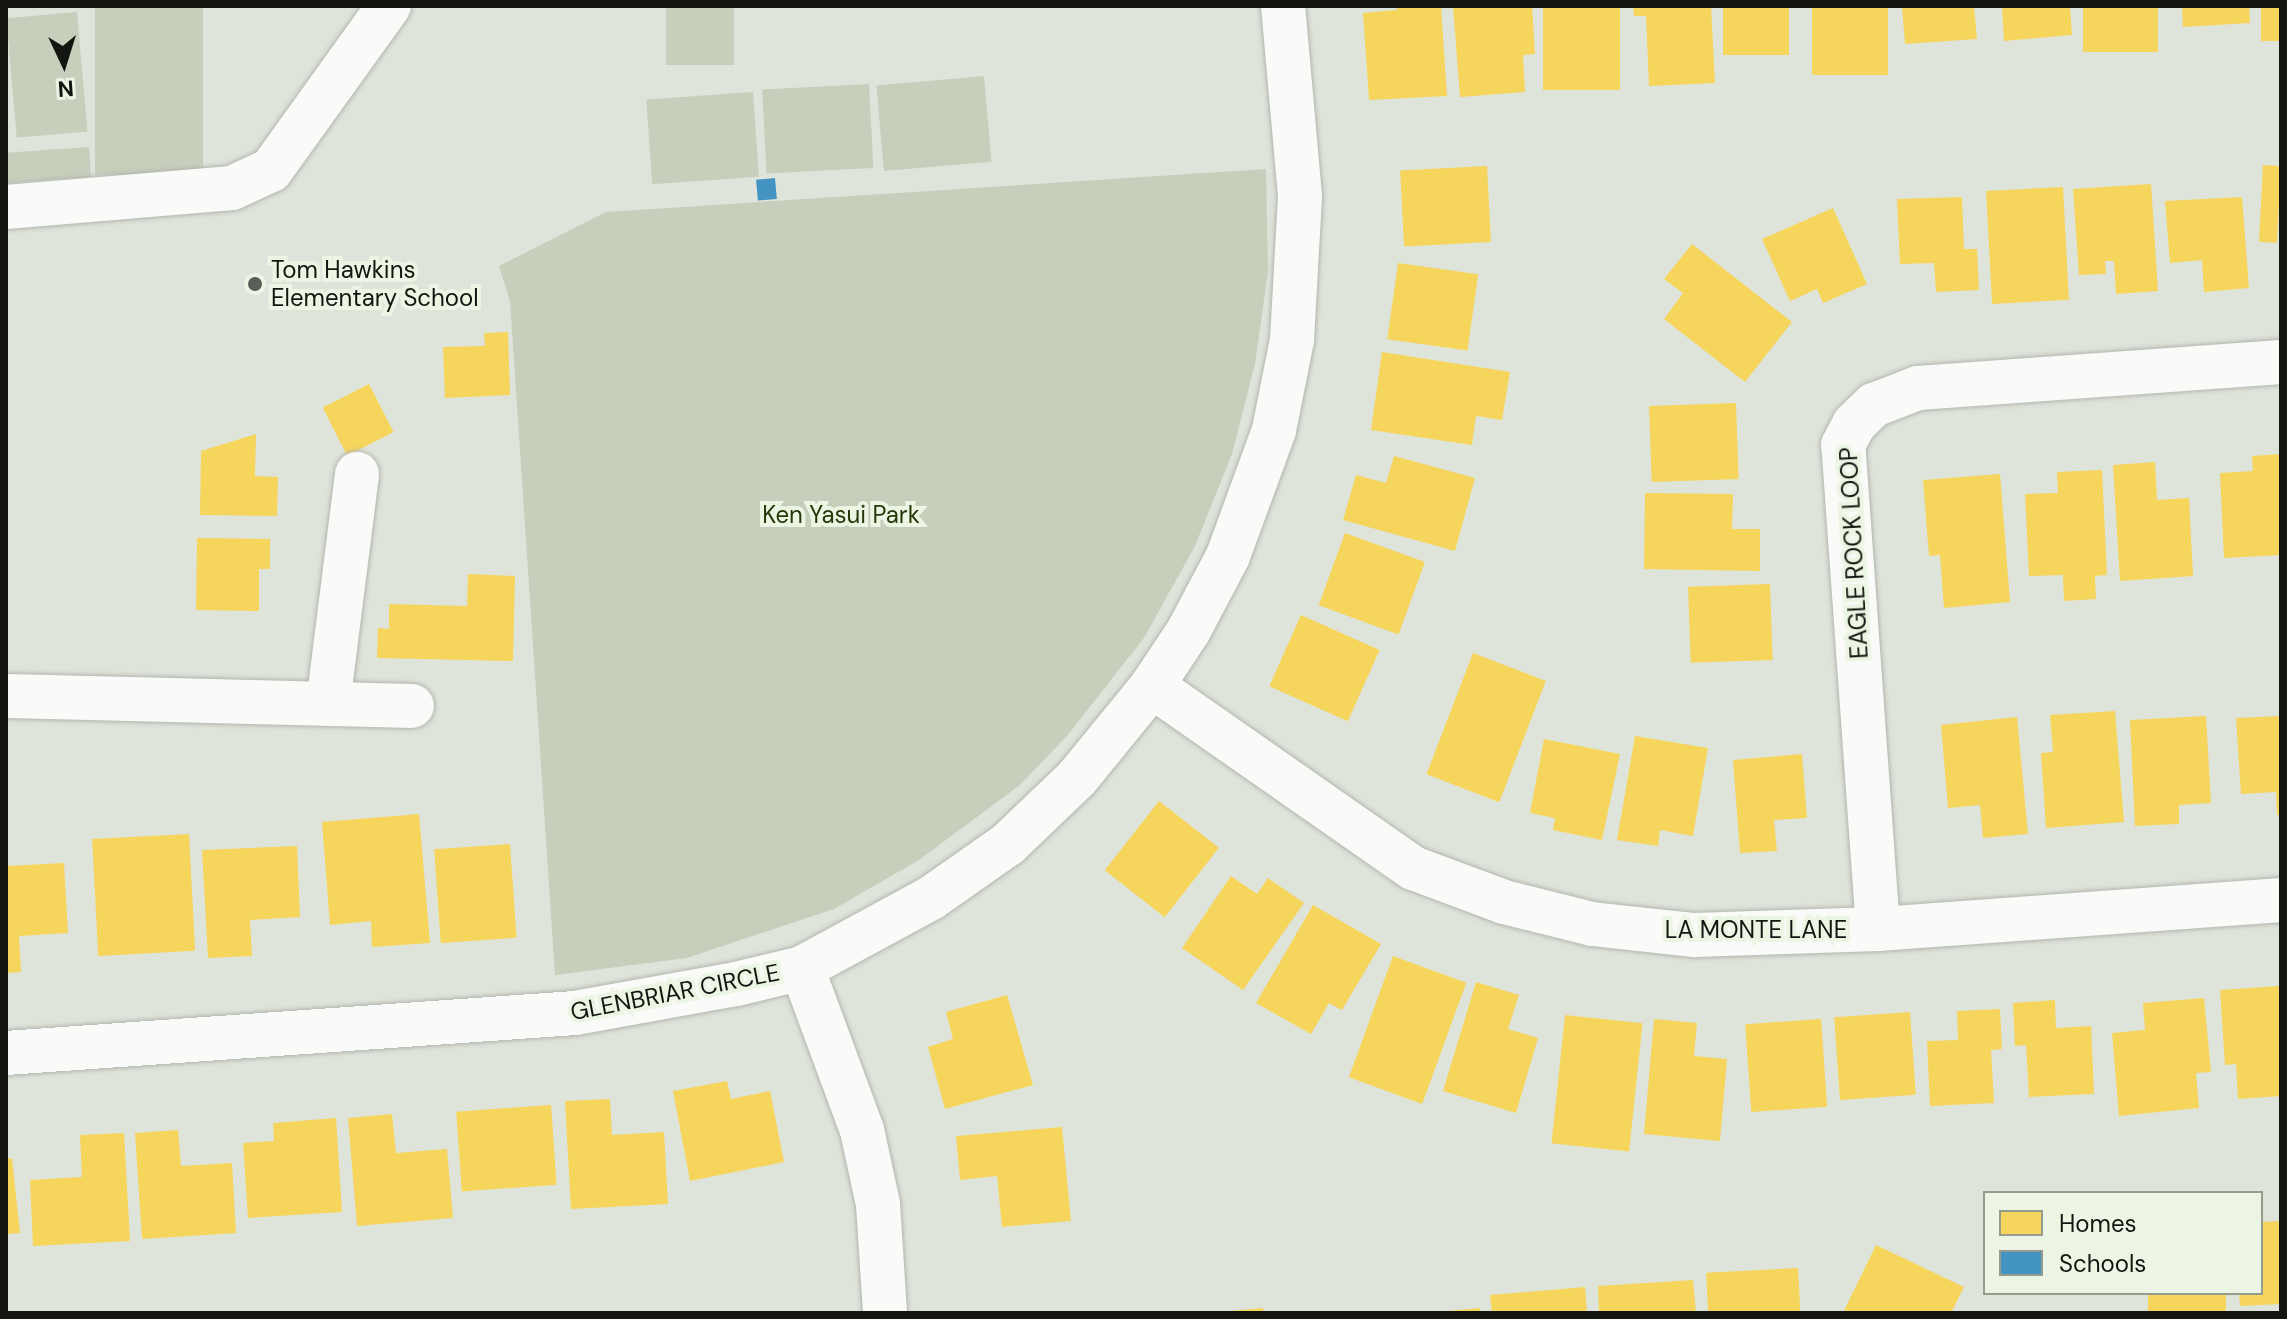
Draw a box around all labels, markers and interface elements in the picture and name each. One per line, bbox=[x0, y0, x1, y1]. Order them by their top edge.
north arrow bbox=[24, 24, 104, 104]
text: N bbox=[57, 73, 75, 103]
place label: Tom Hawkins Elementary School bbox=[271, 256, 479, 312]
marker: Tom Hawkins Elementary School bbox=[246, 275, 264, 293]
street label: EAGLE ROCK LOOP bbox=[1834, 446, 1874, 660]
park label: Ken Yasui Park bbox=[762, 501, 920, 529]
street label: LA MONTE LANE bbox=[1665, 916, 1847, 944]
street label: GLENBRIAR CIRCLE bbox=[568, 958, 782, 1026]
legend bbox=[1983, 1191, 2263, 1295]
text: Homes bbox=[2059, 1208, 2137, 1239]
text: Schools bbox=[2059, 1248, 2146, 1279]

